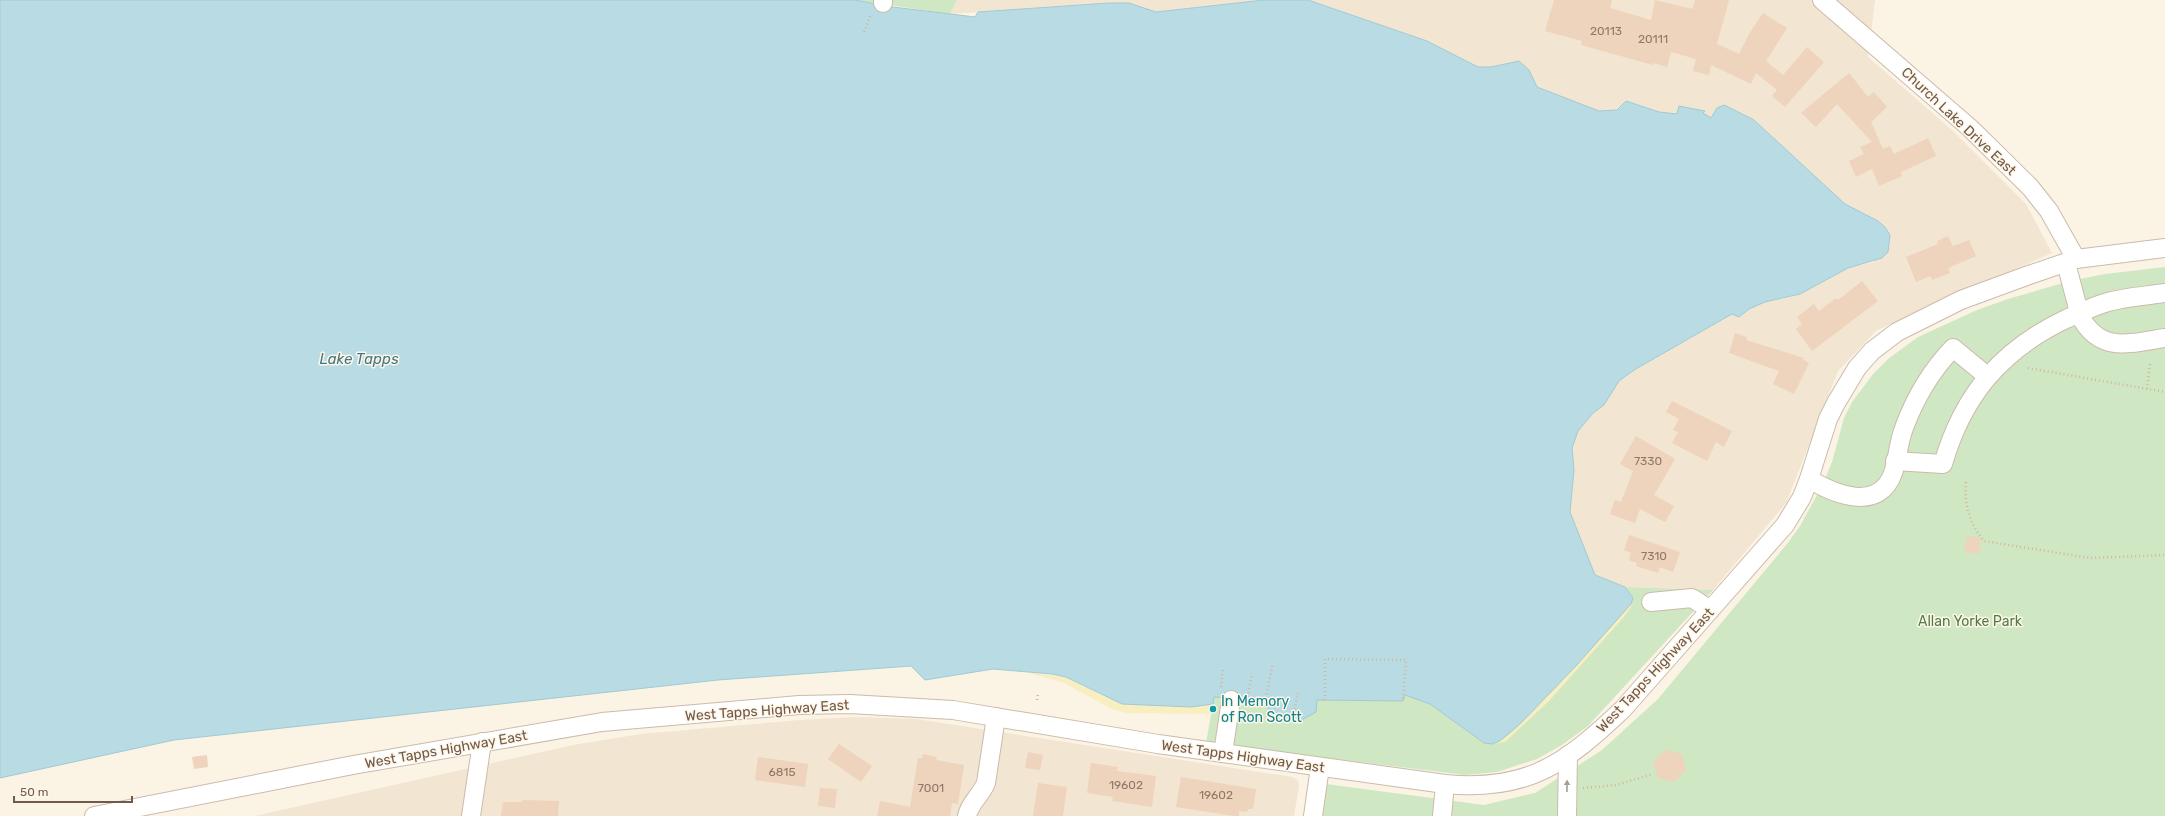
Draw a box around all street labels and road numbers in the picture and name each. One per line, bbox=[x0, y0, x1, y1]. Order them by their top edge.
street label: Church Lake Drive East bbox=[1898, 64, 2020, 179]
street label: West Tapps Highway East bbox=[1593, 604, 1718, 736]
street label: West Tapps Highway East bbox=[684, 696, 850, 725]
street label: West Tapps Highway East bbox=[364, 727, 529, 772]
street label: West Tapps Highway East bbox=[1160, 737, 1326, 776]

